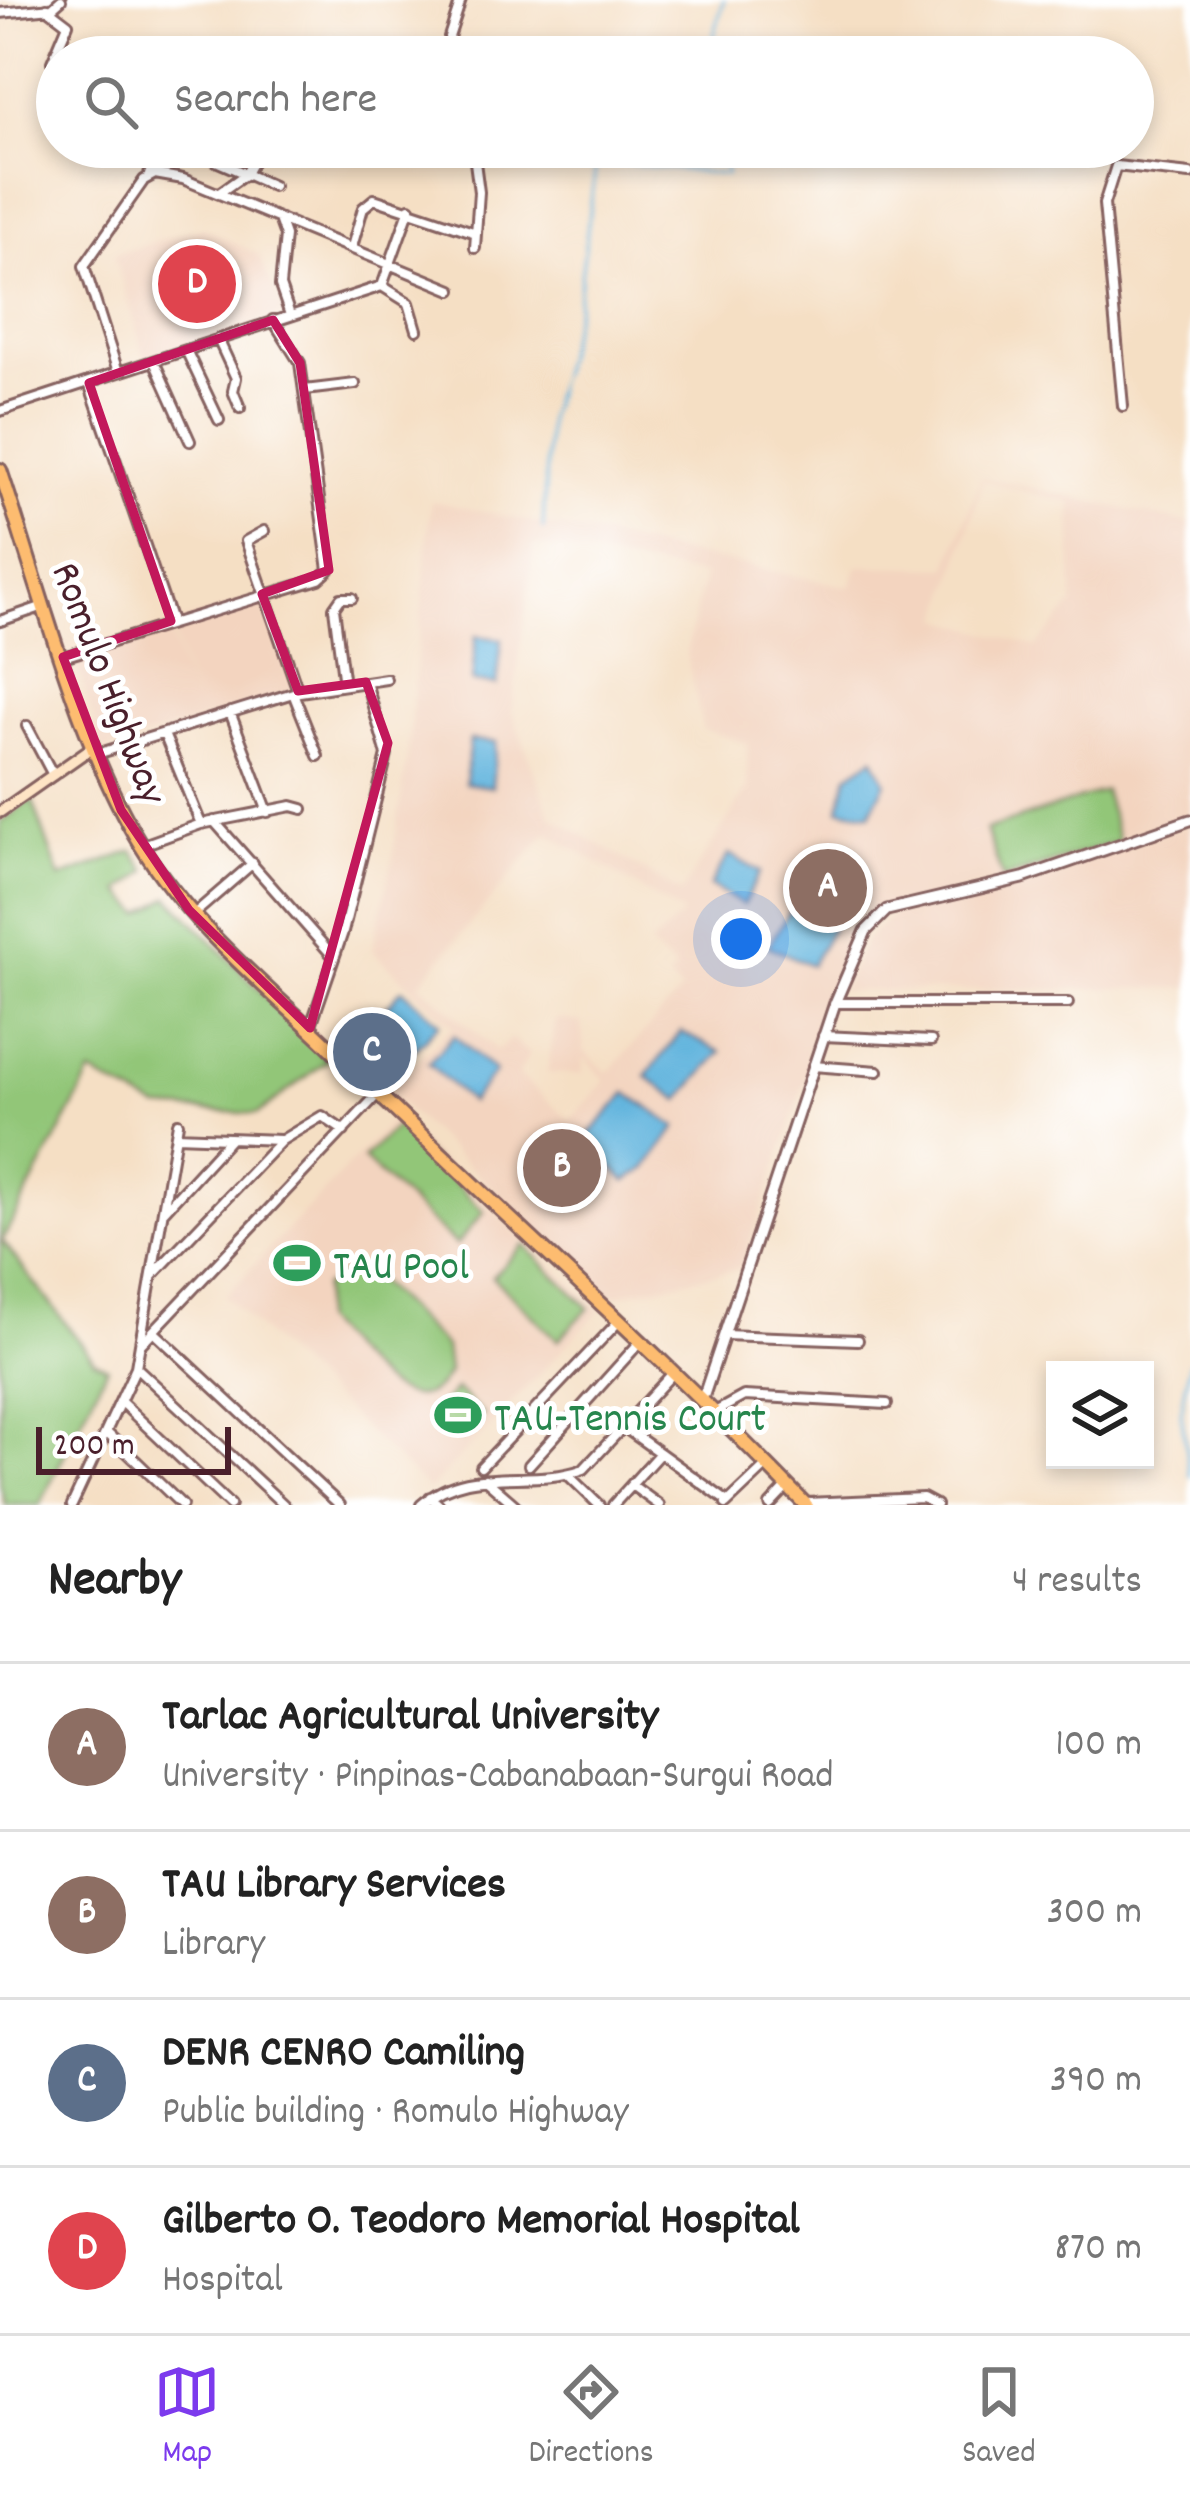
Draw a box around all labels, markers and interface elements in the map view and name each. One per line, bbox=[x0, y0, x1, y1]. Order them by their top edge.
search box bbox=[36, 36, 1154, 168]
icon: search bbox=[78, 69, 144, 135]
text: Search here bbox=[174, 70, 377, 134]
pin: D bbox=[158, 239, 236, 329]
street label: Romulo Highway bbox=[32, 555, 180, 815]
pin: A bbox=[789, 843, 867, 933]
your location bbox=[711, 909, 771, 969]
pin: C bbox=[333, 1007, 411, 1097]
pin: B bbox=[523, 1123, 601, 1213]
sports icon: TAU Pool bbox=[272, 1238, 322, 1288]
place label: TAU Pool bbox=[333, 1240, 469, 1300]
map controls bbox=[1046, 1361, 1154, 1469]
button: layers bbox=[1046, 1361, 1154, 1469]
sports icon: TAU-Tennis Court bbox=[433, 1390, 483, 1440]
place label: TAU-Tennis Court bbox=[494, 1392, 766, 1452]
scale bar bbox=[36, 1421, 231, 1474]
text: 200 m bbox=[54, 1424, 135, 1471]
text: Nearby bbox=[48, 1547, 181, 1619]
text: 4 results bbox=[1012, 1556, 1142, 1611]
text: Tarlac Agricultural University bbox=[162, 1687, 658, 1751]
text: A bbox=[76, 1719, 98, 1774]
text: 100 m bbox=[1055, 1719, 1142, 1774]
text: University · Pinpinas-Cabanabaan-Surgui Road bbox=[162, 1751, 834, 1806]
text: TAU Library Services bbox=[162, 1855, 506, 1919]
text: B bbox=[78, 1887, 96, 1942]
text: 300 m bbox=[1046, 1887, 1142, 1942]
text: Library bbox=[162, 1919, 265, 1974]
text: DENR CENRO Camiling bbox=[162, 2023, 525, 2087]
text: C bbox=[77, 2055, 97, 2110]
text: 390 m bbox=[1050, 2055, 1142, 2110]
text: Public building · Romulo Highway bbox=[162, 2087, 629, 2142]
text: Gilberto O. Teodoro Memorial Hospital bbox=[162, 2191, 800, 2255]
text: D bbox=[77, 2223, 97, 2278]
text: 870 m bbox=[1054, 2223, 1142, 2278]
text: Hospital bbox=[162, 2255, 283, 2310]
tab: Map bbox=[154, 2359, 220, 2478]
tab: Directions bbox=[529, 2359, 654, 2478]
tab: Saved bbox=[962, 2359, 1036, 2478]

